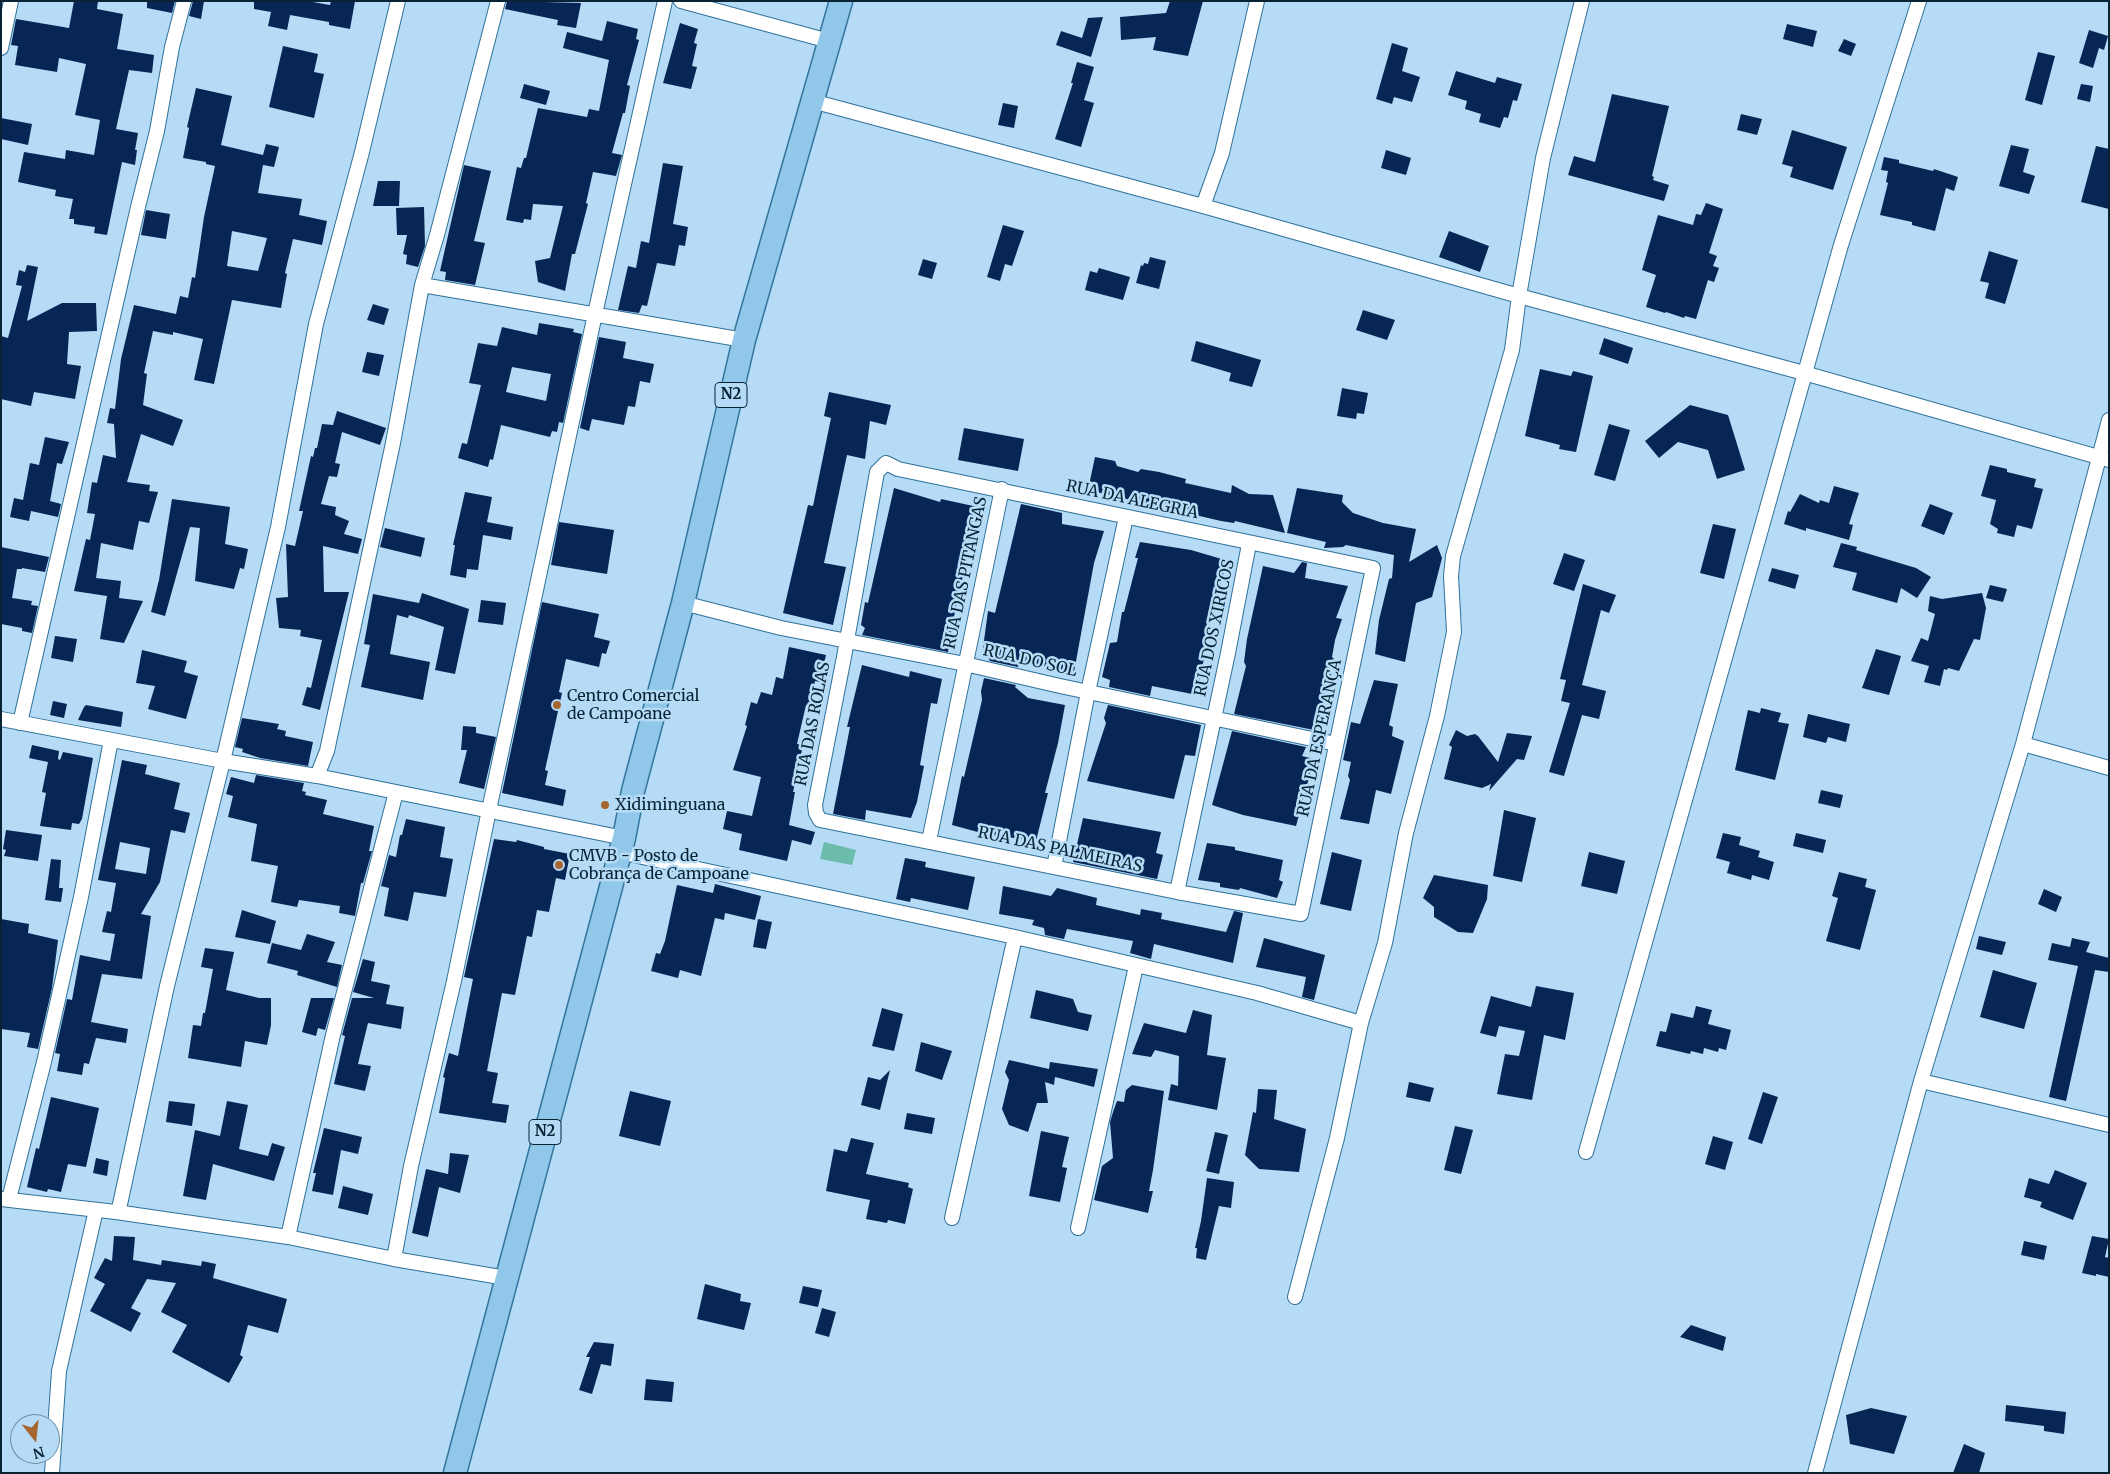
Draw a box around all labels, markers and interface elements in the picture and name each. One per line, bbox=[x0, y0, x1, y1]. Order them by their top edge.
road number: N2 bbox=[715, 382, 747, 408]
street label: RUA DA ALEGRIA bbox=[1064, 477, 1200, 523]
street label: RUA DAS PITANGAS bbox=[940, 495, 992, 651]
street label: RUA DOS XIRICOS bbox=[1191, 558, 1239, 698]
street label: RUA DO SOL bbox=[981, 641, 1079, 681]
street label: RUA DA ESPERANÇA bbox=[1294, 658, 1346, 818]
street label: RUA DAS ROLAS bbox=[792, 660, 834, 788]
place label: Centro Comercial de Campoane bbox=[567, 686, 700, 724]
marker: Centro Comercial de Campoane bbox=[551, 699, 563, 711]
place label: Xidiminguana bbox=[615, 795, 725, 815]
marker: Xidiminguana bbox=[599, 799, 611, 811]
street label: RUA DAS PALMEIRAS bbox=[976, 823, 1144, 877]
place label: CMVB - Posto de Cobrança de Campoane bbox=[569, 846, 749, 884]
marker: CMVB - Posto de Cobrança de Campoane bbox=[553, 859, 565, 871]
road number: N2 bbox=[529, 1120, 561, 1144]
north arrow bbox=[10, 1414, 60, 1464]
text: N bbox=[31, 1442, 47, 1463]

